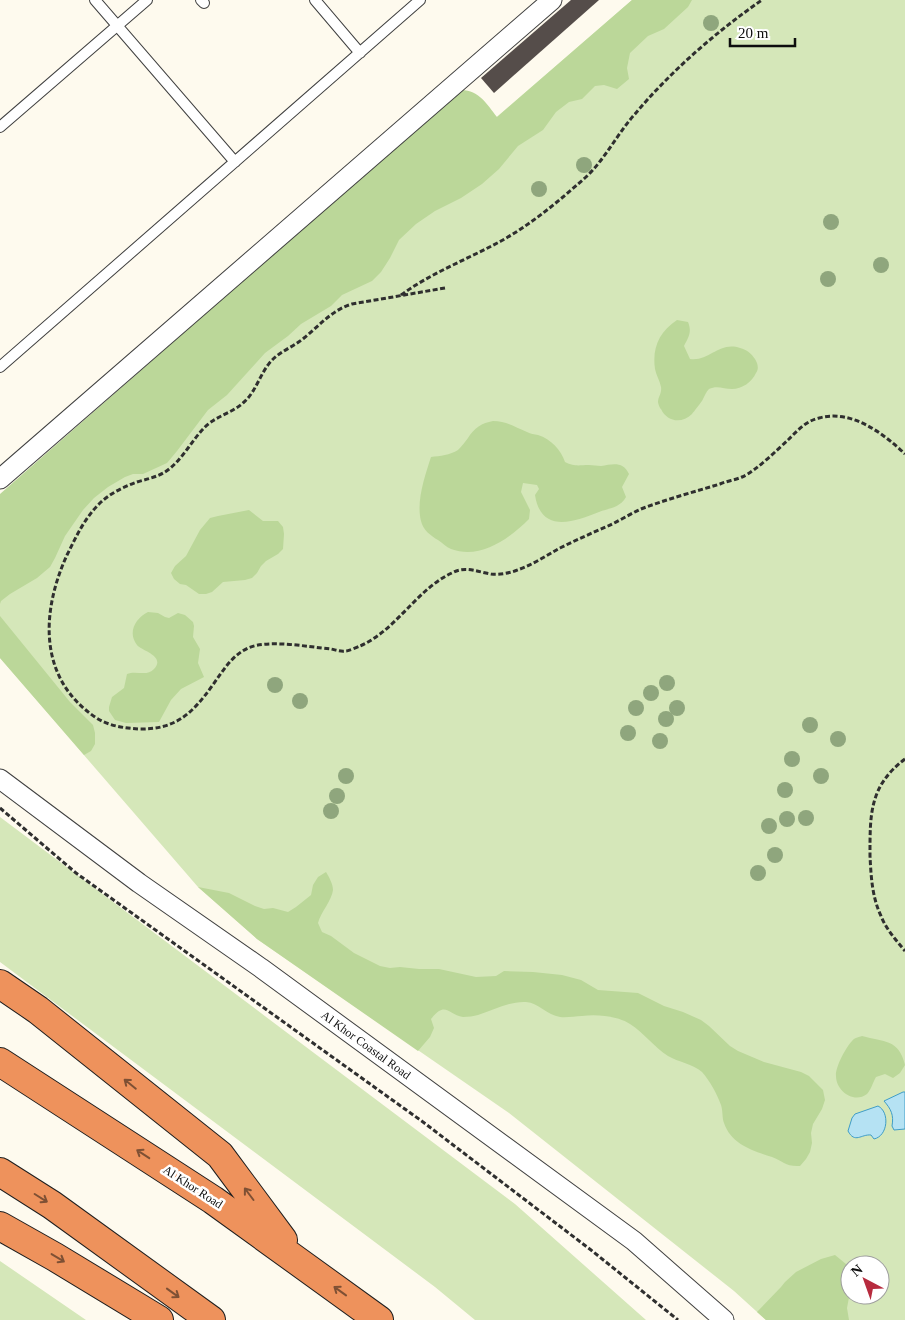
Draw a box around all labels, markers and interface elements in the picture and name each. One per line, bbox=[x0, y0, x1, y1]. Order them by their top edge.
scale bar bbox=[730, 15, 795, 47]
text: 20 m bbox=[738, 25, 769, 41]
street label: Al Khor Coastal Road bbox=[319, 1008, 413, 1082]
one-way arrow bbox=[124, 1078, 137, 1089]
one-way arrow bbox=[136, 1149, 150, 1160]
street label: Al Khor Road bbox=[161, 1163, 225, 1211]
one-way arrow bbox=[243, 1188, 254, 1201]
one-way arrow bbox=[34, 1193, 48, 1203]
one-way arrow bbox=[50, 1254, 64, 1264]
north arrow bbox=[840, 1255, 890, 1305]
text: N bbox=[848, 1262, 866, 1280]
one-way arrow bbox=[333, 1286, 347, 1296]
one-way arrow bbox=[166, 1288, 180, 1298]

